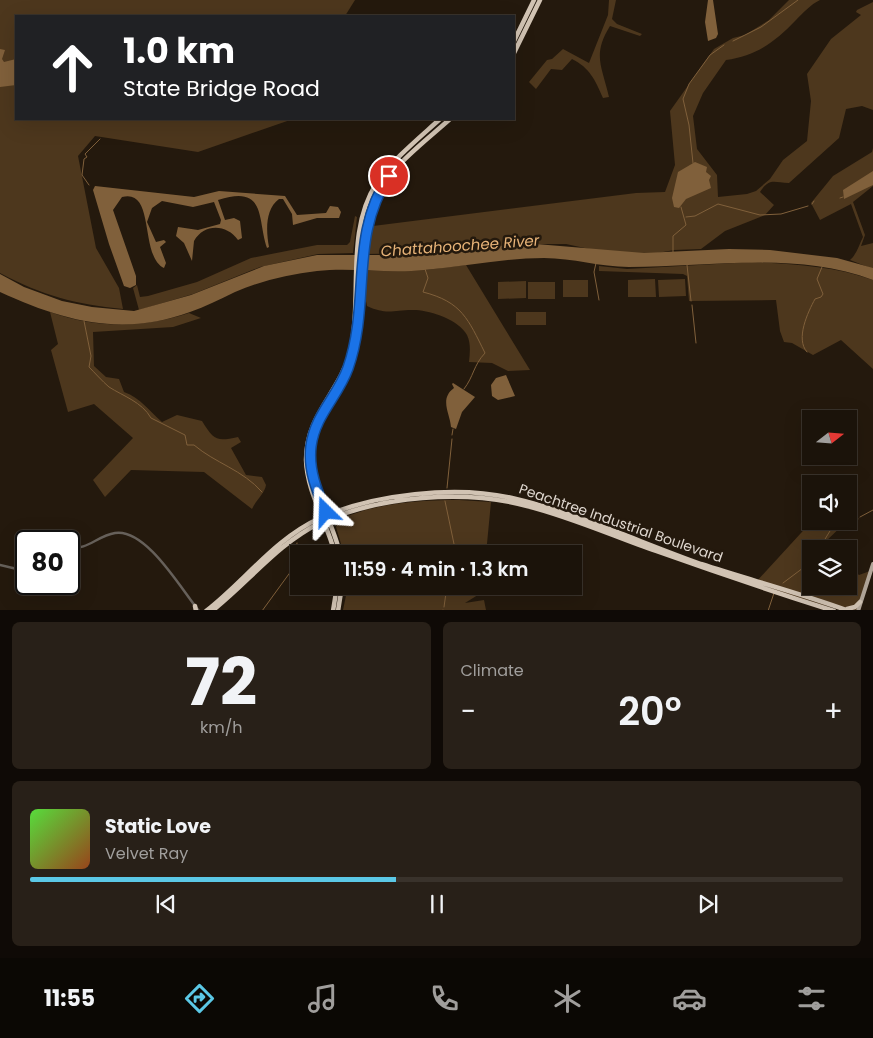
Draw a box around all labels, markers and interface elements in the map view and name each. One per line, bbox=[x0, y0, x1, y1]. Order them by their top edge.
text: 1.0 km bbox=[123, 26, 235, 75]
icon: ahead bbox=[40, 35, 105, 100]
text: State Bridge Road bbox=[123, 73, 320, 104]
pin bbox=[368, 155, 410, 197]
icon: arrive bbox=[375, 162, 403, 190]
water label: Chattahoochee River bbox=[380, 229, 540, 262]
north arrow bbox=[802, 410, 858, 465]
map controls bbox=[802, 410, 857, 595]
button: sound bbox=[802, 475, 857, 530]
street label: Peachtree Industrial Boulevard bbox=[516, 479, 726, 567]
position arrow bbox=[299, 485, 351, 537]
speed limit sign: 80 bbox=[15, 530, 80, 595]
button: layers bbox=[802, 540, 857, 595]
text: 11:59 · 4 min · 1.3 km bbox=[344, 556, 528, 583]
text: 72 bbox=[185, 637, 257, 728]
text: Climate bbox=[461, 659, 524, 682]
text: 20° bbox=[618, 685, 682, 738]
text: − bbox=[461, 692, 476, 731]
text: + bbox=[824, 692, 843, 731]
text: km/h bbox=[200, 716, 243, 739]
text: Static Love bbox=[105, 813, 211, 840]
text: Velvet Ray bbox=[105, 842, 188, 865]
icon: previous bbox=[152, 890, 180, 918]
icon: pause bbox=[423, 890, 451, 918]
icon: next bbox=[694, 890, 722, 918]
icon: directions bbox=[182, 981, 217, 1016]
icon: music bbox=[305, 981, 340, 1016]
icon: phone bbox=[427, 981, 462, 1016]
icon: climate bbox=[550, 981, 585, 1016]
icon: car bbox=[672, 981, 707, 1016]
icon: filters bbox=[794, 981, 829, 1016]
text: 11:55 bbox=[44, 983, 95, 1014]

